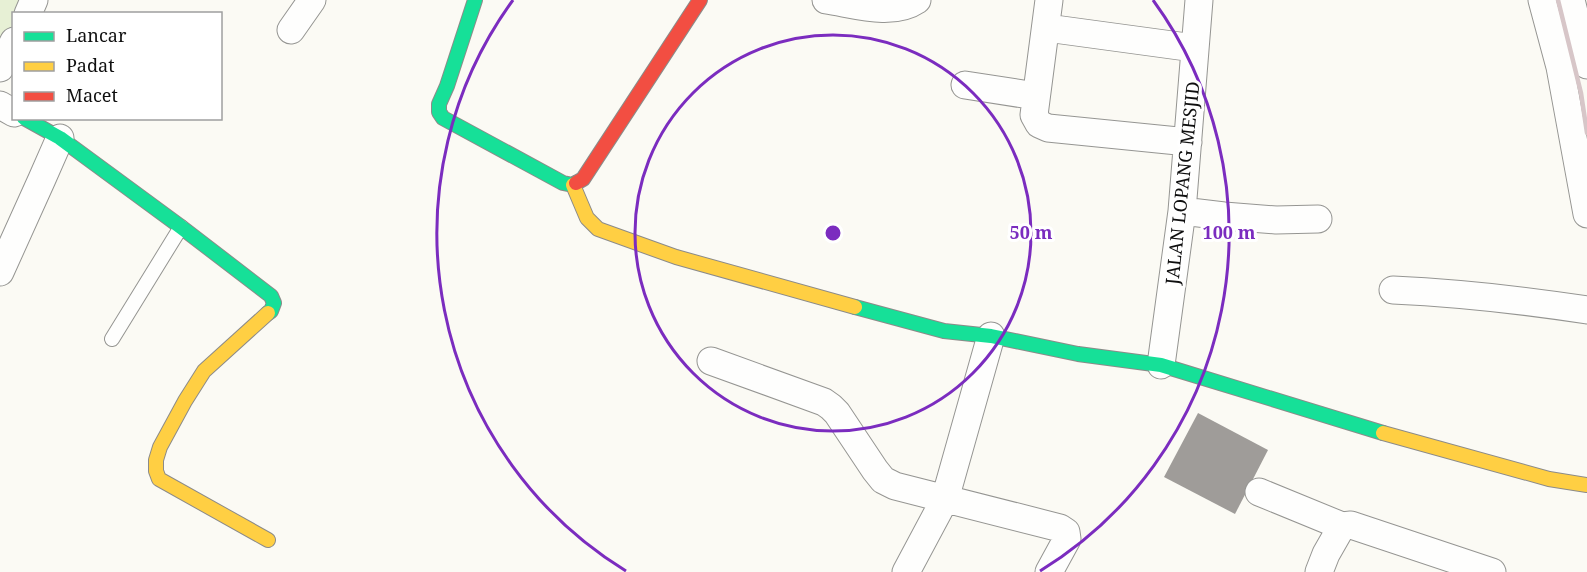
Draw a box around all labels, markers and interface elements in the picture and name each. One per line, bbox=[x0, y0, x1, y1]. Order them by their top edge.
legend bbox=[12, 12, 222, 120]
text: Lancar bbox=[66, 23, 127, 47]
text: Padat bbox=[66, 53, 115, 77]
street label: JALAN LOPANG MESJID bbox=[1159, 80, 1205, 287]
text: Macet bbox=[66, 83, 118, 107]
text: 50 m bbox=[1010, 220, 1053, 244]
text: 100 m bbox=[1203, 220, 1256, 244]
centre of rings bbox=[823, 223, 843, 243]

